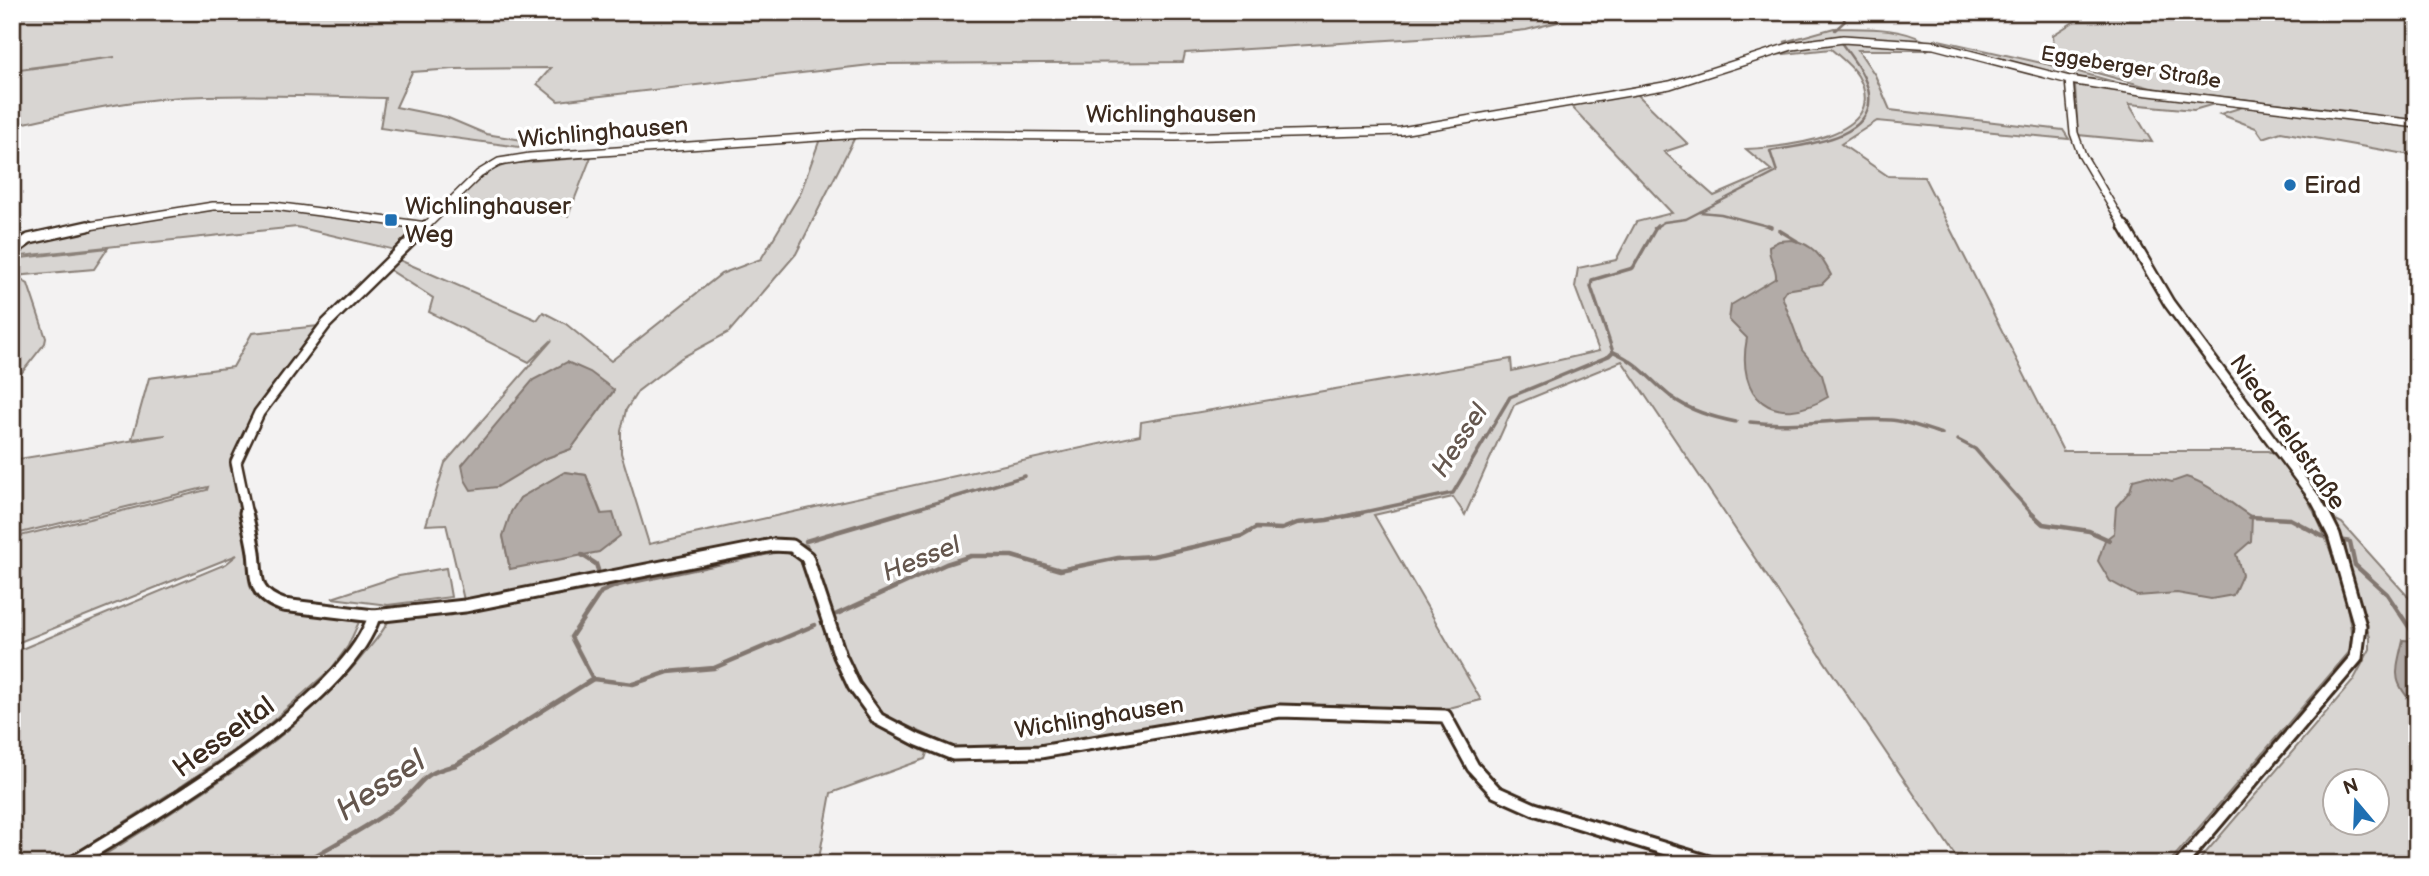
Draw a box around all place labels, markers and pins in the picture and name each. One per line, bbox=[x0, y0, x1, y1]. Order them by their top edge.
place label: Eirad bbox=[2304, 171, 2361, 200]
marker: Eirad bbox=[2282, 177, 2298, 193]
place label: Wichlinghauser Weg bbox=[405, 192, 571, 249]
marker: Wichlinghauser Weg bbox=[383, 212, 399, 228]

